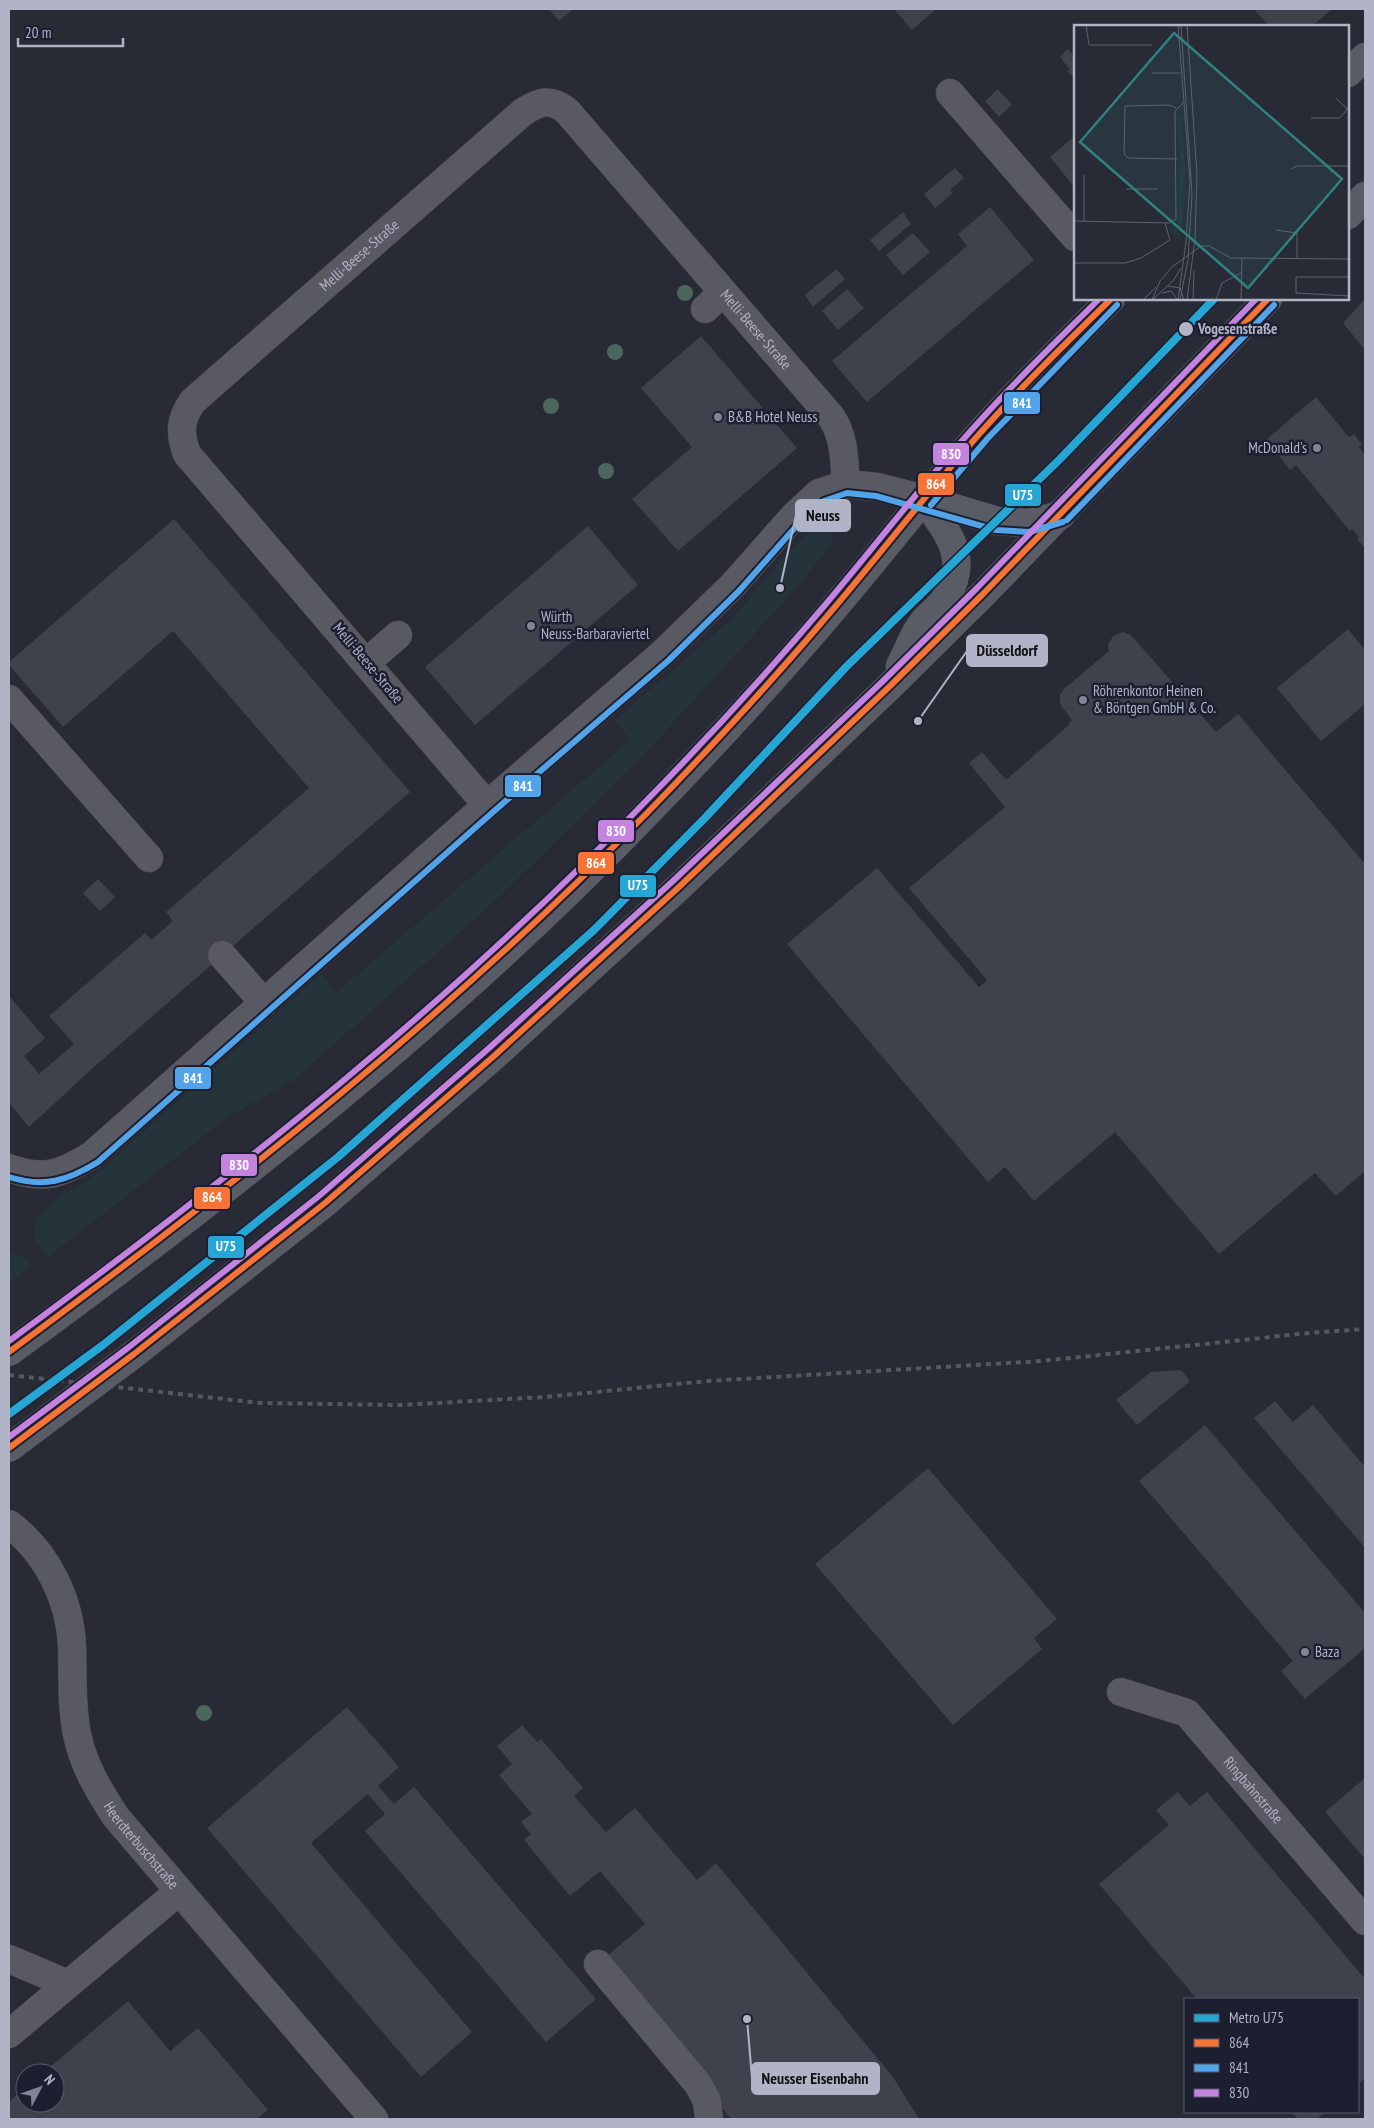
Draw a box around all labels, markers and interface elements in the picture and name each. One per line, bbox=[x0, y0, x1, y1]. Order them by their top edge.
scale bar bbox=[18, 15, 122, 47]
text: 20 m bbox=[25, 23, 51, 42]
inset map bbox=[1074, 25, 1349, 300]
street label: Melli-Beese-Straße bbox=[315, 215, 403, 295]
street label: Melli-Beese-Straße bbox=[717, 286, 796, 373]
place label: Vogesenstraße bbox=[1197, 319, 1277, 338]
marker: Vogesenstraße bbox=[1177, 320, 1195, 338]
line badge: 841 bbox=[1003, 391, 1041, 415]
text: 841 bbox=[1012, 394, 1032, 412]
place label: B&B Hotel Neuss bbox=[728, 407, 817, 426]
marker: B&B Hotel Neuss bbox=[712, 411, 724, 423]
place label: McDonald's bbox=[1248, 438, 1307, 457]
line badge: 830 bbox=[932, 442, 970, 466]
marker: McDonald's bbox=[1311, 442, 1323, 454]
text: 830 bbox=[941, 445, 961, 463]
line badge: 864 bbox=[917, 472, 955, 496]
text: 864 bbox=[926, 475, 946, 493]
line badge: U75 bbox=[1004, 483, 1042, 507]
text: U75 bbox=[1013, 486, 1033, 504]
callout: Neuss bbox=[796, 500, 850, 531]
text: Neuss bbox=[806, 505, 840, 525]
place label: Würth Neuss-Barbaraviertel bbox=[541, 607, 650, 643]
street label: Melli-Beese-Straße bbox=[329, 618, 408, 707]
marker: Würth Neuss-Barbaraviertel bbox=[525, 620, 537, 632]
callout: Düsseldorf bbox=[967, 635, 1047, 666]
text: Düsseldorf bbox=[977, 640, 1038, 660]
place label: Röhrenkontor Heinen & Böntgen GmbH & Co. bbox=[1093, 681, 1216, 717]
marker: Röhrenkontor Heinen & Böntgen GmbH & Co. bbox=[1077, 694, 1089, 706]
line badge: 841 bbox=[504, 774, 542, 798]
text: 841 bbox=[513, 777, 533, 795]
line badge: 830 bbox=[597, 819, 635, 843]
text: 830 bbox=[606, 822, 626, 840]
line badge: 864 bbox=[577, 851, 615, 875]
text: 864 bbox=[586, 854, 606, 872]
line badge: U75 bbox=[619, 874, 657, 898]
text: U75 bbox=[628, 876, 648, 894]
line badge: 841 bbox=[174, 1066, 212, 1090]
text: 841 bbox=[183, 1069, 203, 1087]
line badge: 830 bbox=[220, 1153, 258, 1177]
text: 830 bbox=[229, 1156, 249, 1174]
line badge: 864 bbox=[193, 1186, 231, 1210]
text: 864 bbox=[202, 1188, 222, 1206]
line badge: U75 bbox=[207, 1235, 245, 1259]
text: U75 bbox=[216, 1237, 236, 1255]
place label: Baza bbox=[1315, 1642, 1339, 1661]
marker: Baza bbox=[1299, 1646, 1311, 1658]
street label: Ringbahnstraße bbox=[1220, 1753, 1287, 1827]
street label: Heerdterbuschstraße bbox=[100, 1798, 183, 1893]
legend bbox=[1184, 1998, 1359, 2113]
text: Metro U75 bbox=[1229, 2008, 1284, 2027]
text: 864 bbox=[1229, 2033, 1250, 2052]
text: 841 bbox=[1229, 2058, 1249, 2077]
north arrow bbox=[15, 2063, 65, 2113]
callout: Neusser Eisenbahn bbox=[752, 2063, 879, 2094]
text: Neusser Eisenbahn bbox=[762, 2068, 868, 2088]
text: N bbox=[41, 2071, 59, 2088]
text: 830 bbox=[1229, 2083, 1250, 2102]

